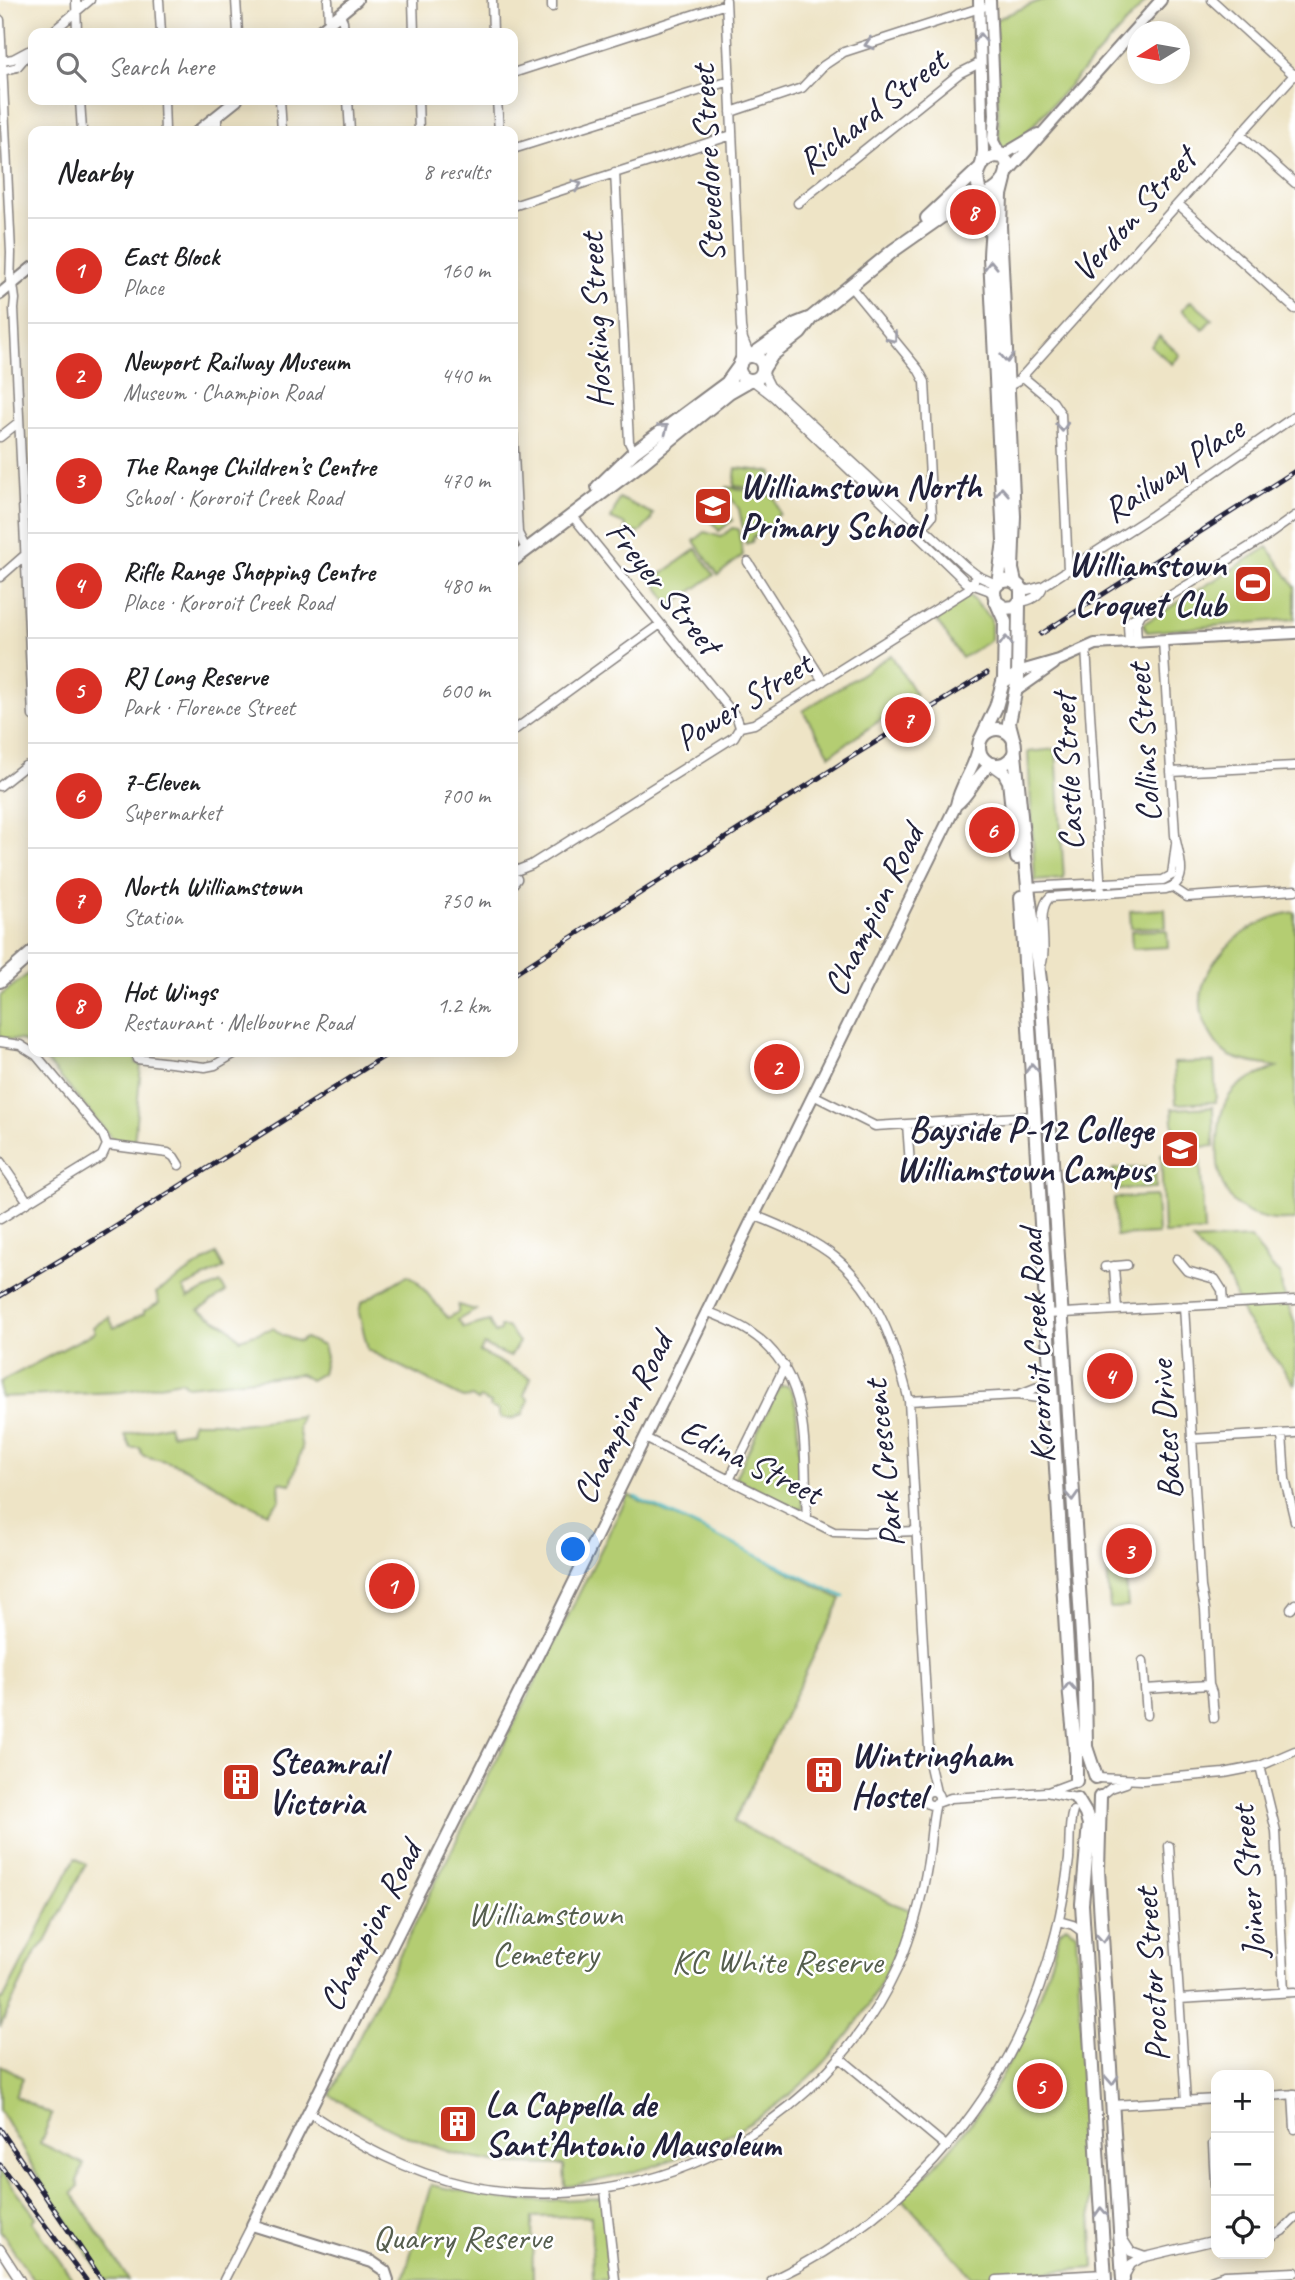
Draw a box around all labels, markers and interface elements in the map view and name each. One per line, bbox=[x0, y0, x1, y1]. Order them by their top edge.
north arrow bbox=[1127, 21, 1190, 84]
search box bbox=[28, 28, 518, 105]
one-way arrow bbox=[972, 33, 988, 43]
one-way arrow bbox=[863, 35, 875, 50]
street label: Richard Street bbox=[788, 37, 959, 184]
icon: search bbox=[52, 48, 90, 86]
text: Search here bbox=[108, 50, 214, 83]
street label: Stevedore Street bbox=[680, 61, 735, 264]
street label: Verdon Street bbox=[1061, 134, 1209, 291]
text: Nearby bbox=[56, 153, 132, 191]
text: 8 results bbox=[423, 157, 490, 186]
one-way arrow bbox=[571, 178, 583, 193]
pin: 8 bbox=[950, 186, 996, 238]
street label: Hosking Street bbox=[568, 229, 623, 410]
text: East Block bbox=[123, 240, 219, 273]
text: 1 bbox=[74, 256, 84, 285]
text: 160 m bbox=[441, 256, 490, 285]
one-way arrow bbox=[983, 259, 998, 270]
text: Place bbox=[123, 273, 163, 302]
one-way arrow bbox=[885, 331, 898, 343]
text: Newport Railway Museum bbox=[123, 345, 350, 378]
one-way arrow bbox=[1000, 352, 1015, 363]
text: 2 bbox=[74, 361, 84, 390]
text: 440 m bbox=[441, 361, 490, 390]
text: Museum · Champion Road bbox=[123, 378, 322, 407]
street label: Railway Place bbox=[1094, 404, 1255, 533]
one-way arrow bbox=[1054, 422, 1069, 433]
one-way arrow bbox=[657, 424, 669, 437]
text: The Range Children’s Centre bbox=[123, 450, 376, 483]
place label: Williamstown North Primary School bbox=[740, 464, 983, 549]
text: 3 bbox=[74, 466, 84, 495]
text: 470 m bbox=[441, 466, 490, 495]
text: School · Kororoit Creek Road bbox=[123, 483, 342, 512]
school or university icon: Williamstown North Primary School bbox=[692, 485, 734, 527]
one-way arrow bbox=[994, 486, 1009, 497]
street label: Freyer Street bbox=[596, 511, 734, 667]
place label: Williamstown Croquet Club bbox=[1068, 542, 1228, 627]
text: Rifle Range Shopping Centre bbox=[123, 555, 375, 588]
sports icon: Williamstown Croquet Club bbox=[1232, 563, 1274, 605]
text: 4 bbox=[74, 571, 84, 600]
text: 480 m bbox=[441, 571, 490, 600]
text: Place · Kororoit Creek Road bbox=[123, 588, 333, 617]
one-way arrow bbox=[998, 635, 1014, 646]
street label: Power Street bbox=[666, 640, 823, 761]
street label: Collins Street bbox=[1115, 659, 1171, 824]
text: RJ Long Reserve bbox=[123, 660, 267, 693]
text: 5 bbox=[74, 676, 84, 705]
text: 600 m bbox=[441, 676, 490, 705]
street label: Castle Street bbox=[1041, 688, 1094, 852]
text: Park · Florence Street bbox=[123, 693, 295, 722]
pin: 7 bbox=[885, 694, 931, 746]
text: 7-Eleven bbox=[123, 765, 200, 798]
text: 6 bbox=[74, 781, 84, 810]
text: 700 m bbox=[441, 781, 490, 810]
text: Supermarket bbox=[123, 798, 221, 827]
pin: 6 bbox=[969, 804, 1015, 856]
street label: Champion Road bbox=[813, 813, 936, 1003]
text: North Williamstown bbox=[123, 870, 302, 903]
text: 7 bbox=[74, 886, 84, 915]
text: 750 m bbox=[441, 886, 490, 915]
text: Station bbox=[123, 903, 183, 932]
text: Hot Wings bbox=[123, 975, 217, 1008]
text: 8 bbox=[74, 991, 84, 1020]
text: 1.2 km bbox=[437, 991, 490, 1020]
text: Restaurant · Melbourne Road bbox=[123, 1008, 353, 1037]
pin: 2 bbox=[754, 1041, 800, 1093]
one-way arrow bbox=[1025, 1063, 1040, 1074]
place label: Bayside P-12 College Williamstown Campus bbox=[896, 1107, 1157, 1192]
school or university icon: Bayside P-12 College Williamstown Campus bbox=[1159, 1128, 1201, 1170]
street label: Kororoit Creek Road bbox=[1008, 1222, 1065, 1465]
street label: Champion Road bbox=[562, 1321, 685, 1511]
pin: 4 bbox=[1087, 1350, 1133, 1402]
street label: Bates Drive bbox=[1138, 1356, 1193, 1501]
street label: Park Crescent bbox=[852, 1375, 915, 1550]
street label: Edina Street bbox=[672, 1408, 832, 1517]
one-way arrow bbox=[1064, 1491, 1079, 1502]
pin: 3 bbox=[1106, 1525, 1152, 1577]
your location bbox=[556, 1532, 590, 1566]
pin: 1 bbox=[369, 1560, 415, 1612]
one-way arrow bbox=[1062, 1681, 1077, 1692]
place label: Wintringham Hostel bbox=[851, 1733, 1014, 1818]
place label: Steamrail Victoria bbox=[268, 1740, 392, 1825]
building icon: Wintringham Hostel bbox=[803, 1754, 845, 1796]
building icon: Steamrail Victoria bbox=[220, 1761, 262, 1803]
street label: Joiner Street bbox=[1219, 1800, 1278, 1962]
street label: Champion Road bbox=[309, 1829, 435, 2019]
street label: Proctor Street bbox=[1123, 1883, 1180, 2063]
park label: Williamstown Cemetery bbox=[468, 1891, 624, 1976]
one-way arrow bbox=[1095, 1932, 1110, 1943]
park label: KC White Reserve bbox=[672, 1939, 885, 1984]
pin: 5 bbox=[1017, 2060, 1063, 2112]
map controls bbox=[1211, 2070, 1274, 2259]
button: + bbox=[1211, 2070, 1274, 2133]
one-way arrow bbox=[1104, 2075, 1119, 2086]
place label: La Cappella de Sant’Antonio Mausoleum bbox=[485, 2082, 783, 2167]
building icon: La Cappella de Sant’Antonio Mausoleum bbox=[437, 2103, 479, 2145]
button: − bbox=[1211, 2133, 1274, 2196]
button: locate bbox=[1211, 2196, 1274, 2259]
one-way arrow bbox=[1093, 2206, 1108, 2217]
park label: Quarry Reserve bbox=[373, 2215, 554, 2260]

